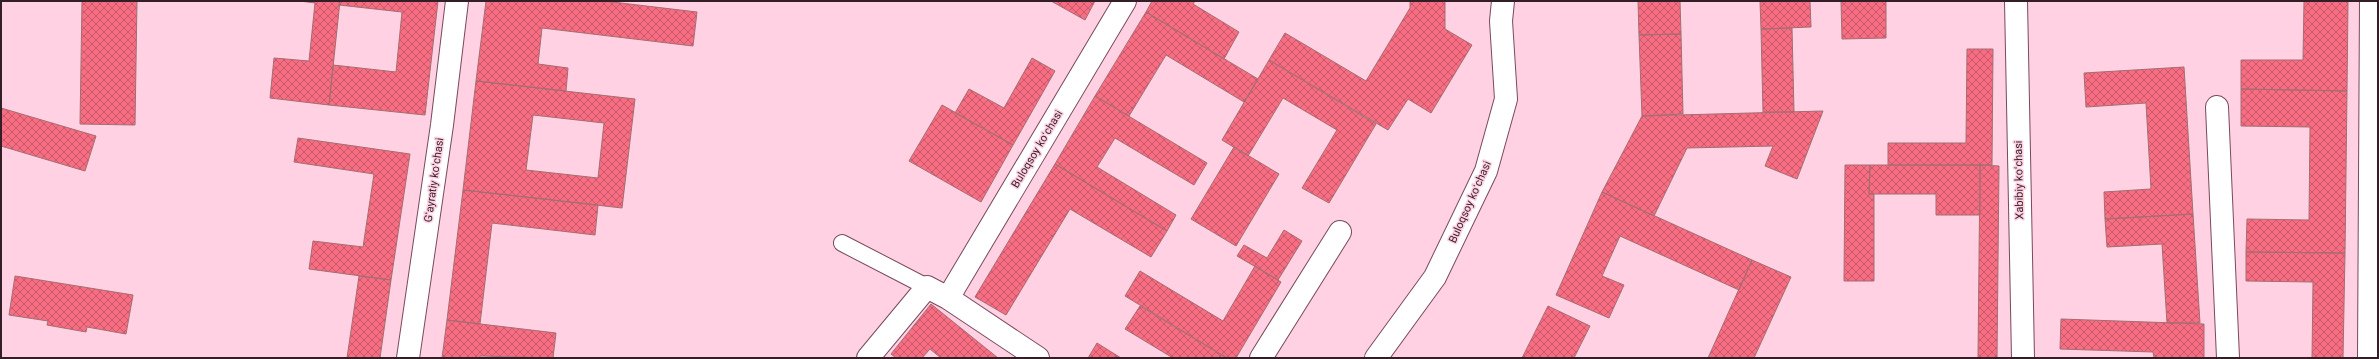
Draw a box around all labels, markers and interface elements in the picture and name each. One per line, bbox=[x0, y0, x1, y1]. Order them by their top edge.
street label: Buloqsoy koʻchasi bbox=[1009, 108, 1065, 190]
street label: Gʻayratiy koʻchasi bbox=[422, 137, 446, 223]
street label: Xabibiy koʻchasi bbox=[2012, 140, 2026, 220]
street label: Buloqsoy koʻchasi bbox=[1446, 159, 1494, 245]

